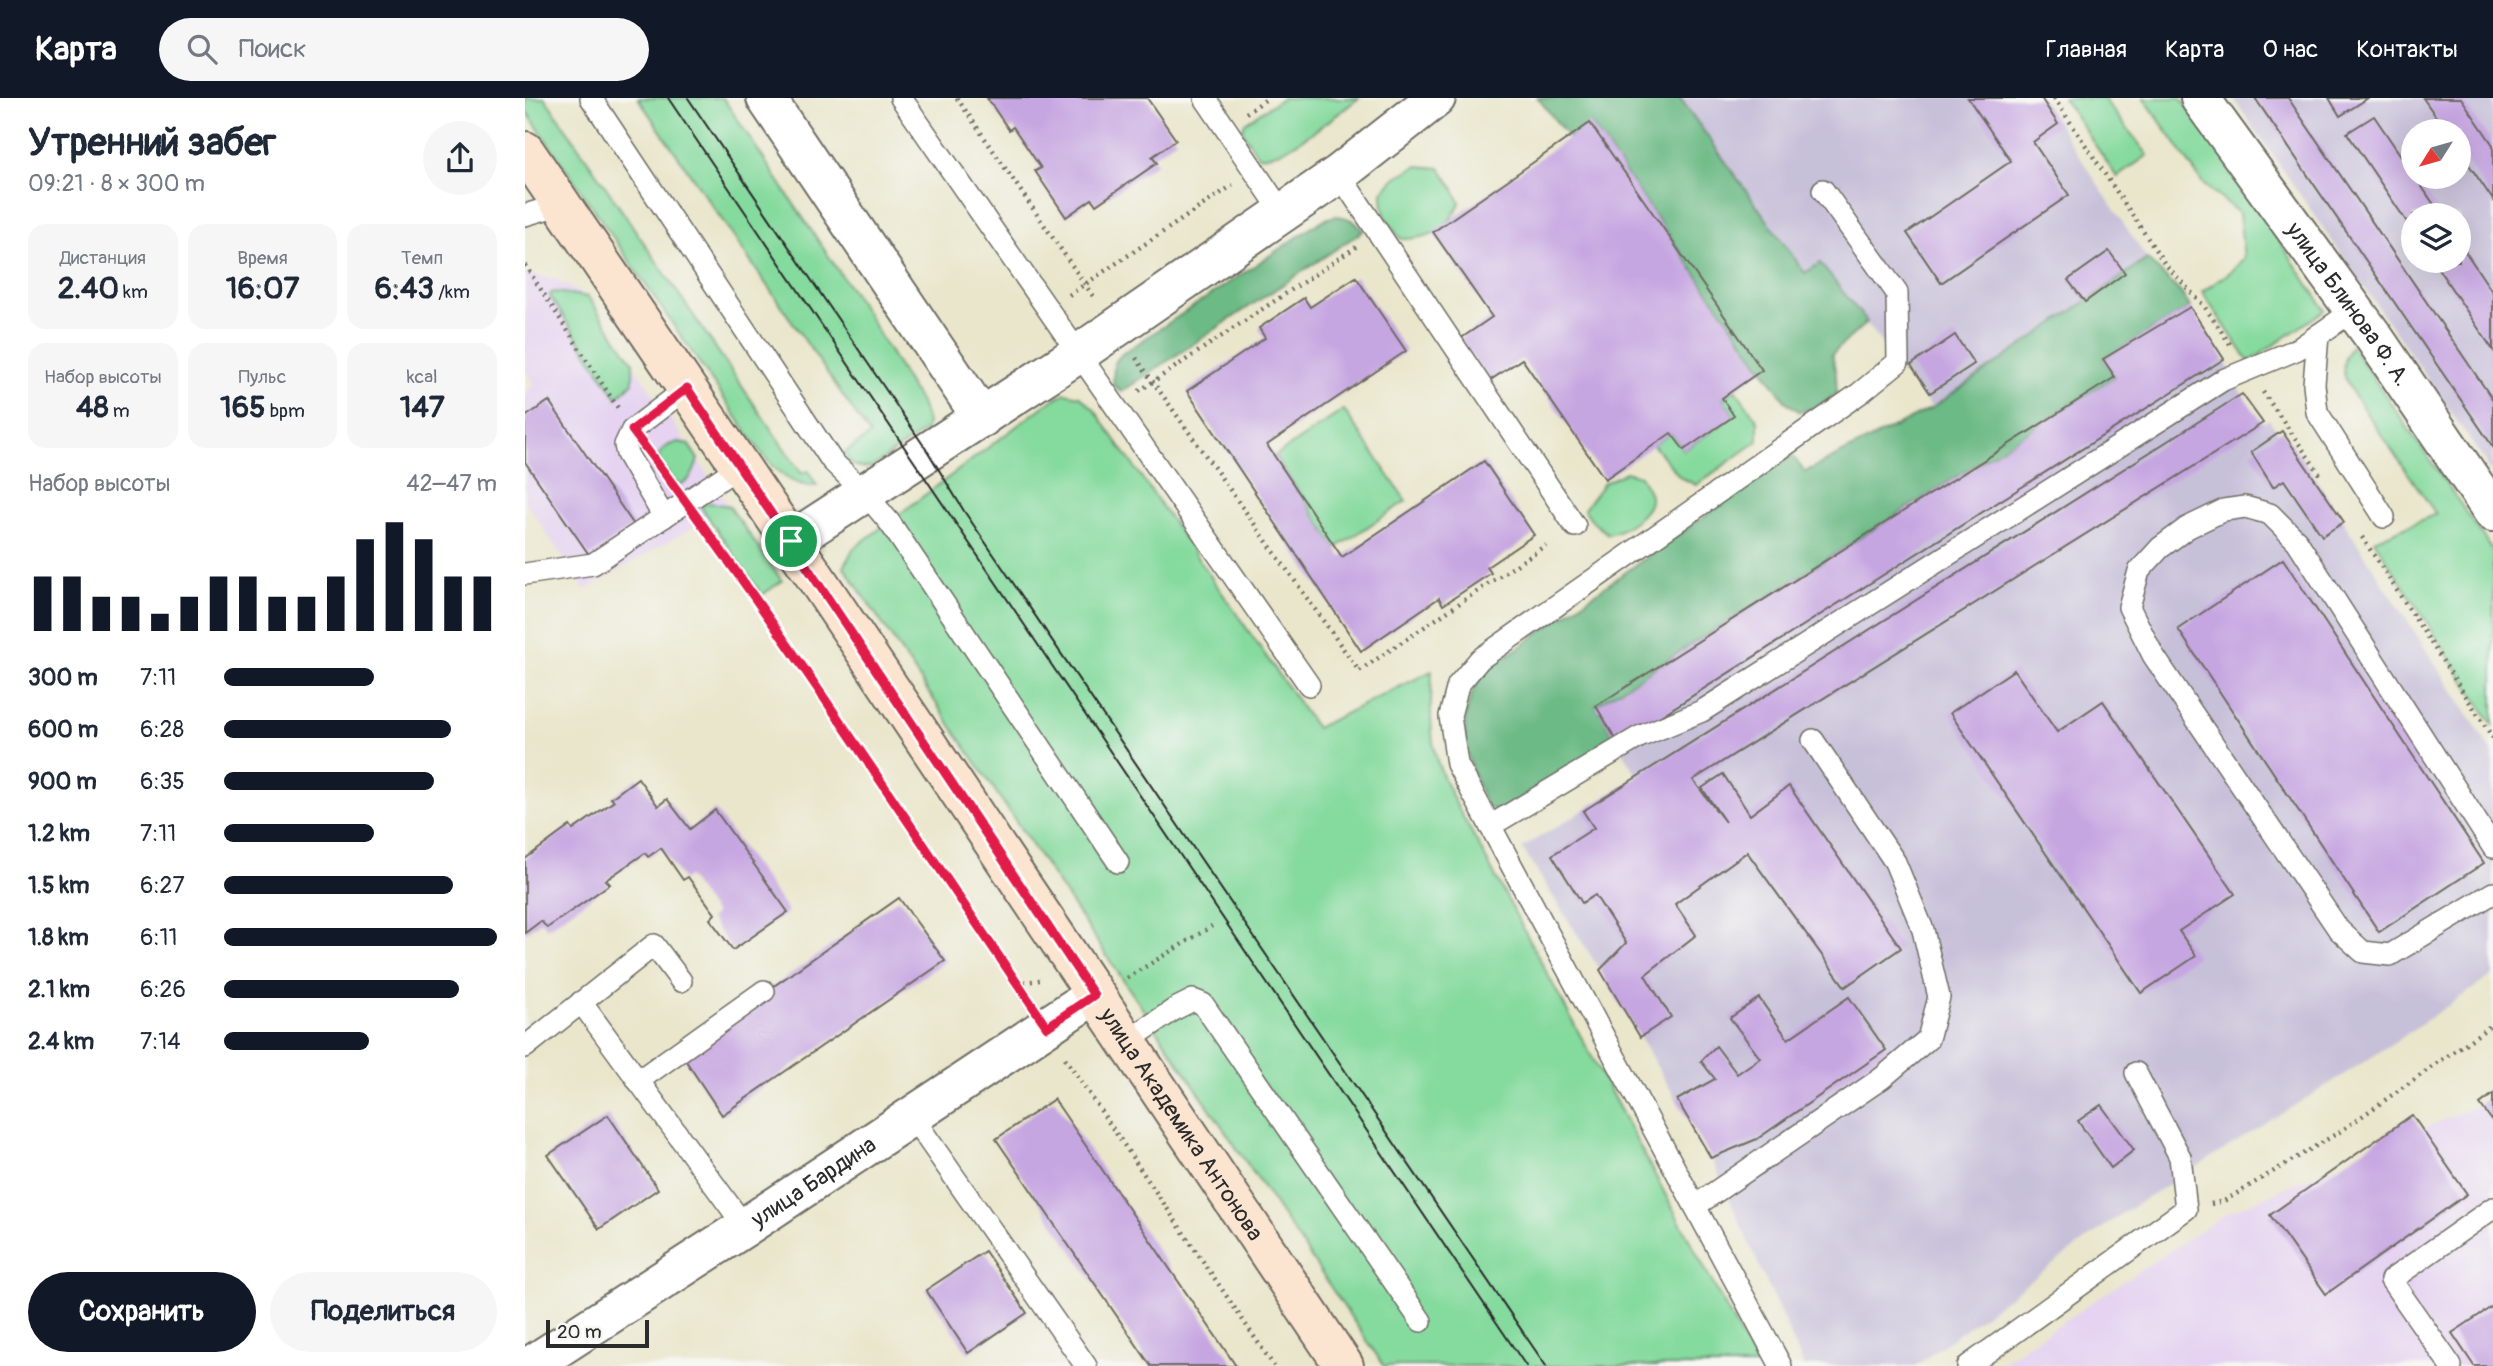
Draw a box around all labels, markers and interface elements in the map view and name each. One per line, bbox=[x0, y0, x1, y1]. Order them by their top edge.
search box bbox=[159, 18, 649, 81]
text: Карта bbox=[35, 29, 117, 70]
icon: search bbox=[183, 30, 221, 68]
text: Поиск bbox=[239, 33, 307, 65]
text: Главная bbox=[2046, 35, 2127, 64]
text: Карта bbox=[2165, 35, 2225, 64]
text: О нас bbox=[2263, 35, 2318, 64]
text: Контакты bbox=[2356, 35, 2458, 64]
text: Утренний забег bbox=[28, 119, 276, 167]
north arrow bbox=[2401, 119, 2471, 189]
map controls bbox=[2401, 119, 2471, 273]
button: share bbox=[423, 121, 497, 195]
text: 09:21 · 8 × 300 m bbox=[28, 169, 205, 198]
button: layers bbox=[2401, 203, 2471, 273]
street label: улица Блинова Ф. А. bbox=[2280, 215, 2417, 391]
text: Дистанция bbox=[60, 246, 146, 270]
text: Время bbox=[237, 246, 288, 270]
text: Темп bbox=[401, 246, 443, 270]
text: 2.40 bbox=[58, 270, 119, 307]
text: 16:07 bbox=[226, 270, 299, 307]
text: 6:43 bbox=[374, 270, 434, 307]
text: km bbox=[119, 280, 148, 304]
text: /km bbox=[434, 280, 470, 304]
text: Набор высоты bbox=[44, 365, 162, 389]
text: Пульс bbox=[239, 365, 286, 389]
text: kcal bbox=[407, 365, 438, 389]
text: 48 bbox=[76, 389, 109, 426]
text: 165 bbox=[220, 389, 266, 426]
text: 147 bbox=[400, 389, 445, 426]
text: m bbox=[109, 399, 130, 423]
text: bpm bbox=[266, 399, 305, 423]
text: Набор высоты bbox=[28, 469, 170, 498]
text: 42–47 m bbox=[406, 469, 497, 498]
pin bbox=[761, 511, 821, 571]
icon: arrive bbox=[772, 522, 810, 560]
text: 300 m bbox=[28, 663, 98, 692]
text: 7:11 bbox=[140, 663, 176, 692]
text: 600 m bbox=[28, 715, 98, 744]
text: 6:28 bbox=[140, 715, 184, 744]
text: 900 m bbox=[28, 767, 97, 796]
text: 6:35 bbox=[140, 767, 185, 796]
text: 1.2 km bbox=[28, 819, 90, 848]
text: 7:11 bbox=[140, 819, 176, 848]
text: 1.5 km bbox=[28, 871, 90, 900]
text: 6:27 bbox=[140, 871, 185, 900]
text: 1.8 km bbox=[28, 923, 89, 952]
text: 6:11 bbox=[140, 923, 178, 952]
text: 2.1 km bbox=[28, 975, 90, 1004]
text: 6:26 bbox=[140, 975, 186, 1004]
street label: улица Академика Антонова bbox=[1093, 1001, 1270, 1246]
text: 2.4 km bbox=[28, 1027, 94, 1056]
text: 7:14 bbox=[140, 1027, 181, 1056]
street label: улица Бардина bbox=[744, 1130, 881, 1234]
button: Сохранить bbox=[28, 1272, 256, 1352]
button: Поделиться bbox=[270, 1272, 497, 1352]
scale bar bbox=[546, 1317, 649, 1349]
text: 20 m bbox=[557, 1320, 602, 1344]

